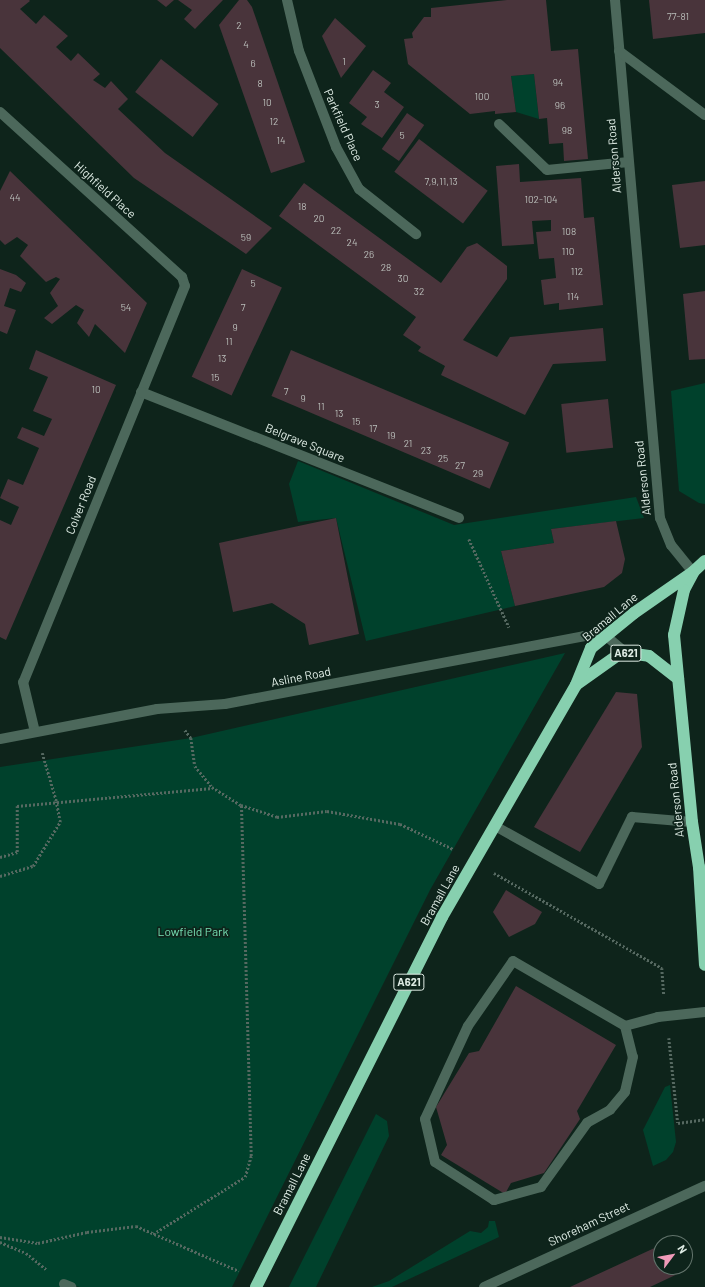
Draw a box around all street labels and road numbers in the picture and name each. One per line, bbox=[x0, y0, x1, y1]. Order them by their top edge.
street label: Parkfield Place bbox=[321, 87, 365, 163]
street label: Alderson Road bbox=[604, 118, 624, 194]
street label: Highfield Place bbox=[71, 159, 139, 221]
street label: Belgrave Square bbox=[263, 420, 347, 466]
street label: Alderson Road bbox=[632, 440, 654, 516]
street label: Colver Road bbox=[63, 474, 99, 536]
street label: Bramall Lane bbox=[579, 590, 641, 644]
road number: A621 bbox=[610, 644, 642, 662]
street label: Asline Road bbox=[270, 664, 332, 690]
street label: Alderson Road bbox=[665, 762, 687, 838]
street label: Bramall Lane bbox=[417, 862, 463, 928]
road number: A621 bbox=[393, 973, 425, 991]
street label: Bramall Lane bbox=[270, 1151, 314, 1217]
street label: Shoreham Street bbox=[546, 1199, 632, 1249]

